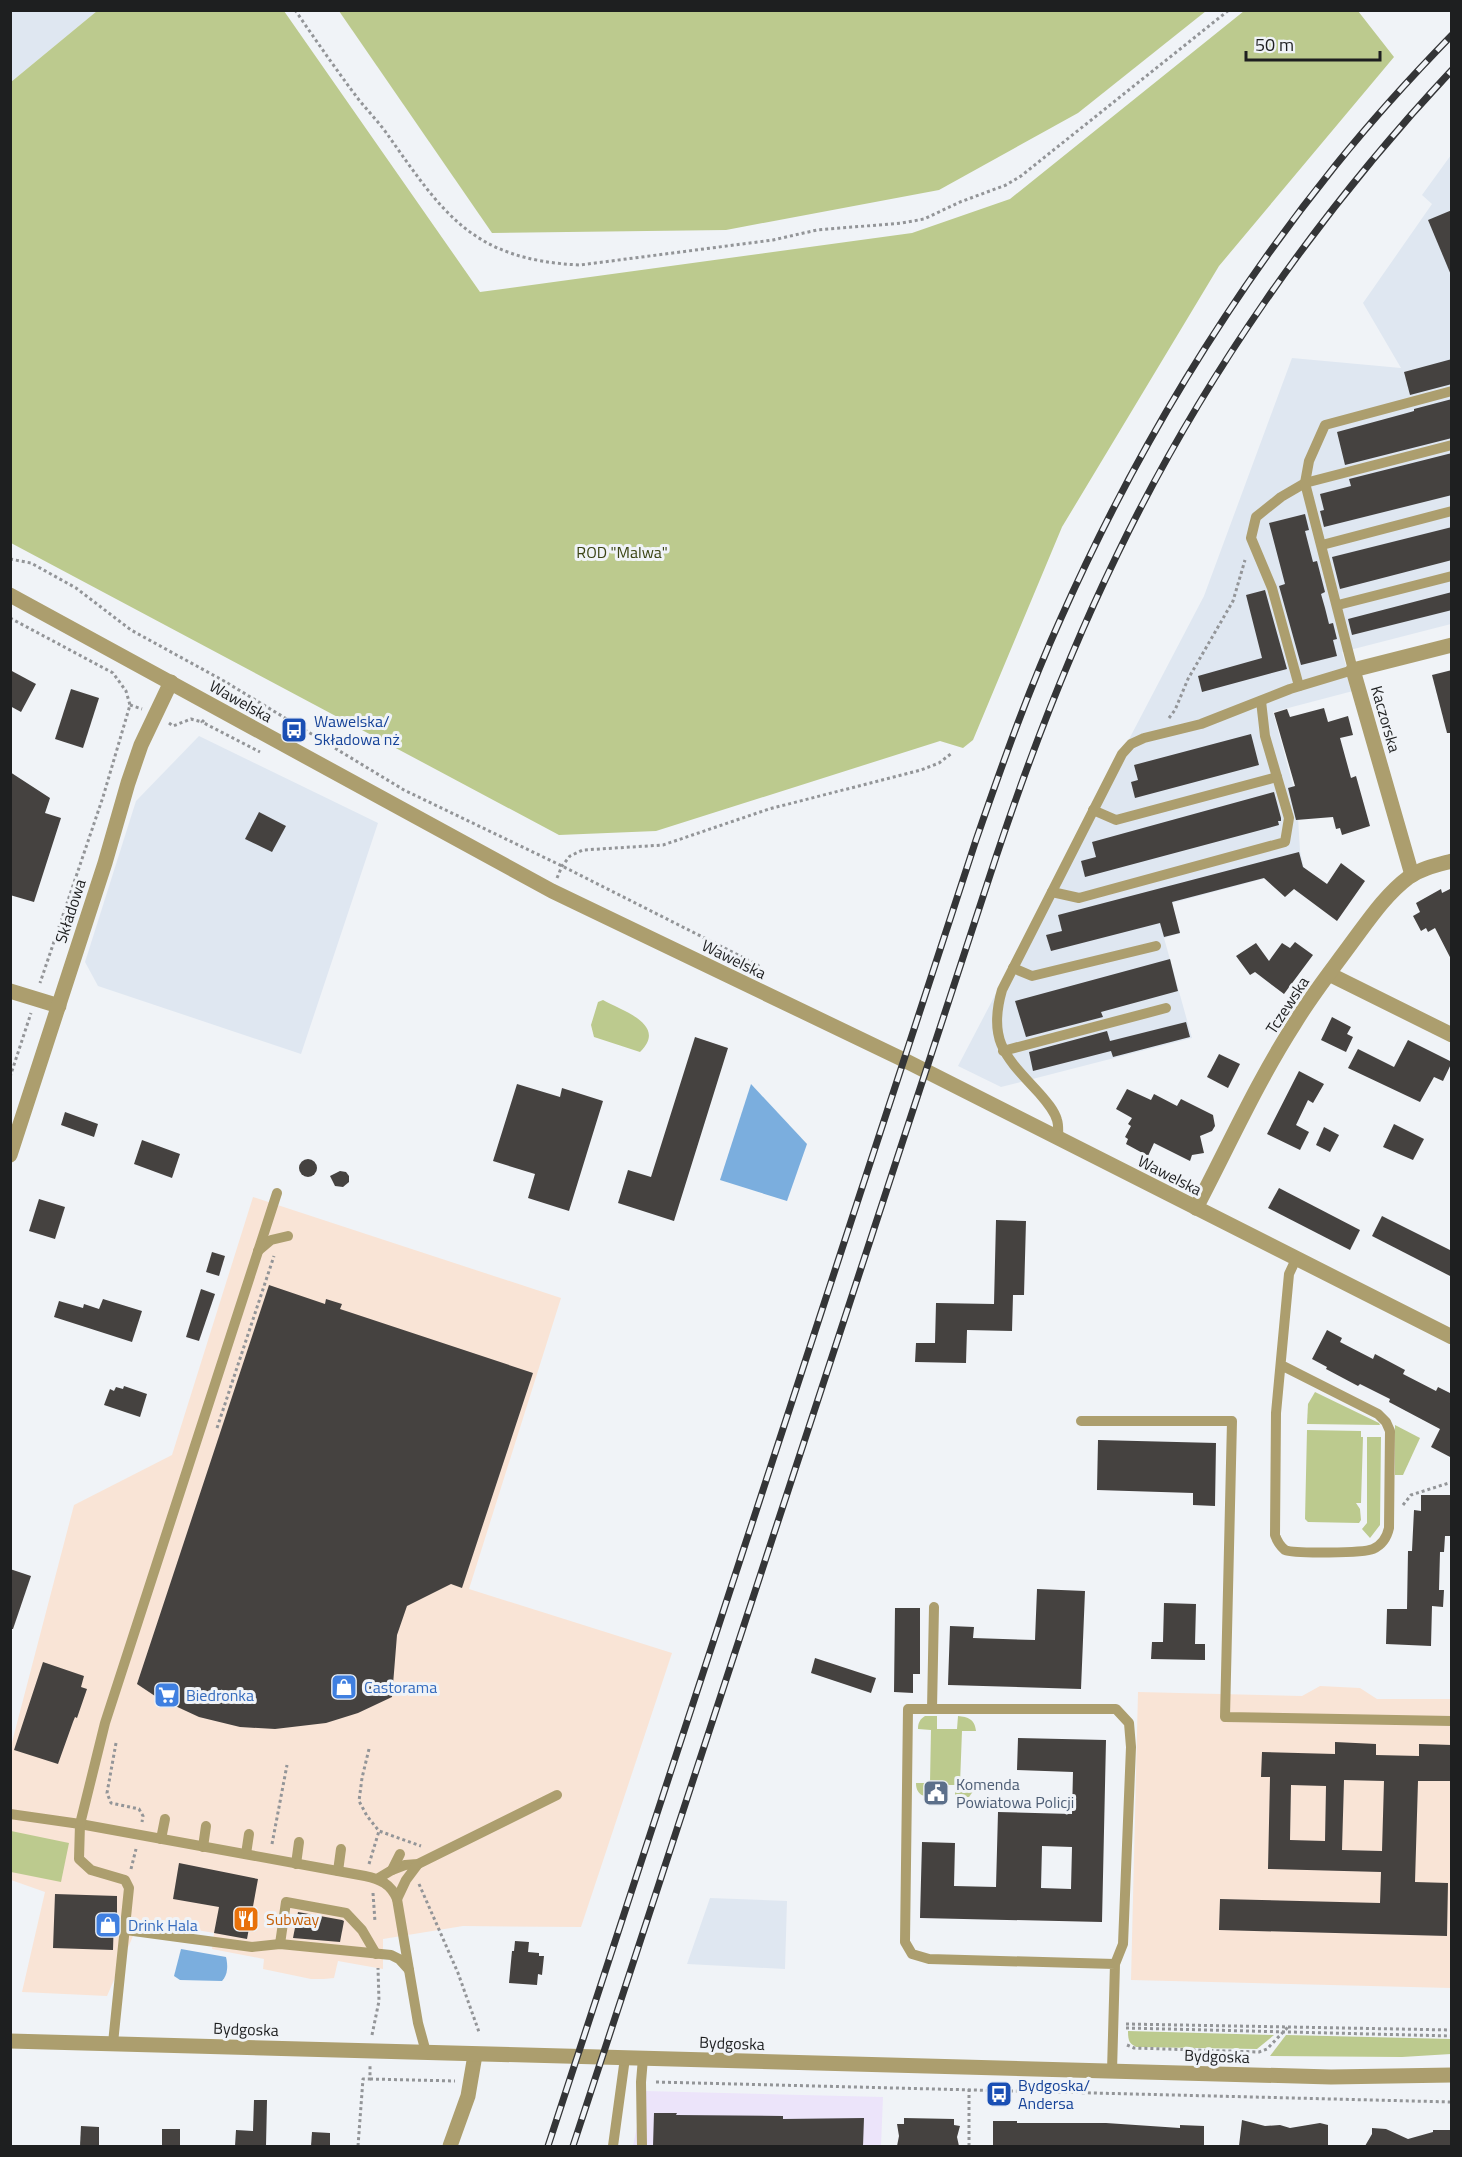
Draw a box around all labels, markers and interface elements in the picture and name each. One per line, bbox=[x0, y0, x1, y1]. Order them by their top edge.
scale bar bbox=[1246, 24, 1380, 62]
text: 50 m bbox=[1255, 31, 1294, 58]
park label: ROD "Malwa" bbox=[576, 540, 668, 564]
street label: Wawelska bbox=[205, 674, 277, 728]
street label: Kaczorska bbox=[1365, 683, 1407, 755]
place label: Wawelska/ Składowa nż bbox=[314, 709, 400, 751]
bus stop icon: Wawelska/ Składowa nż bbox=[279, 715, 309, 745]
street label: Składowa bbox=[48, 876, 92, 946]
street label: Wawelska bbox=[698, 933, 770, 985]
street label: Tczewska bbox=[1259, 971, 1315, 1039]
street label: Wawelska bbox=[1134, 1149, 1206, 1201]
shop icon: Castorama bbox=[329, 1672, 359, 1702]
place label: Castorama bbox=[364, 1675, 437, 1699]
supermarket icon: Biedronka bbox=[152, 1680, 182, 1710]
place label: Biedronka bbox=[186, 1683, 254, 1707]
place label: Komenda Powiatowa Policji bbox=[956, 1772, 1074, 1814]
public building icon: Komenda Powiatowa Policji bbox=[921, 1778, 951, 1808]
restaurant icon: Subway bbox=[231, 1904, 261, 1934]
place label: Subway bbox=[266, 1907, 320, 1931]
shop icon: Drink Hala bbox=[93, 1910, 123, 1940]
place label: Drink Hala bbox=[128, 1913, 198, 1937]
street label: Bydgoska bbox=[213, 2016, 279, 2042]
street label: Bydgoska bbox=[699, 2030, 765, 2056]
street label: Bydgoska bbox=[1184, 2043, 1250, 2069]
place label: Bydgoska/ Andersa bbox=[1018, 2073, 1091, 2115]
bus stop icon: Bydgoska/ Andersa bbox=[984, 2079, 1014, 2109]

